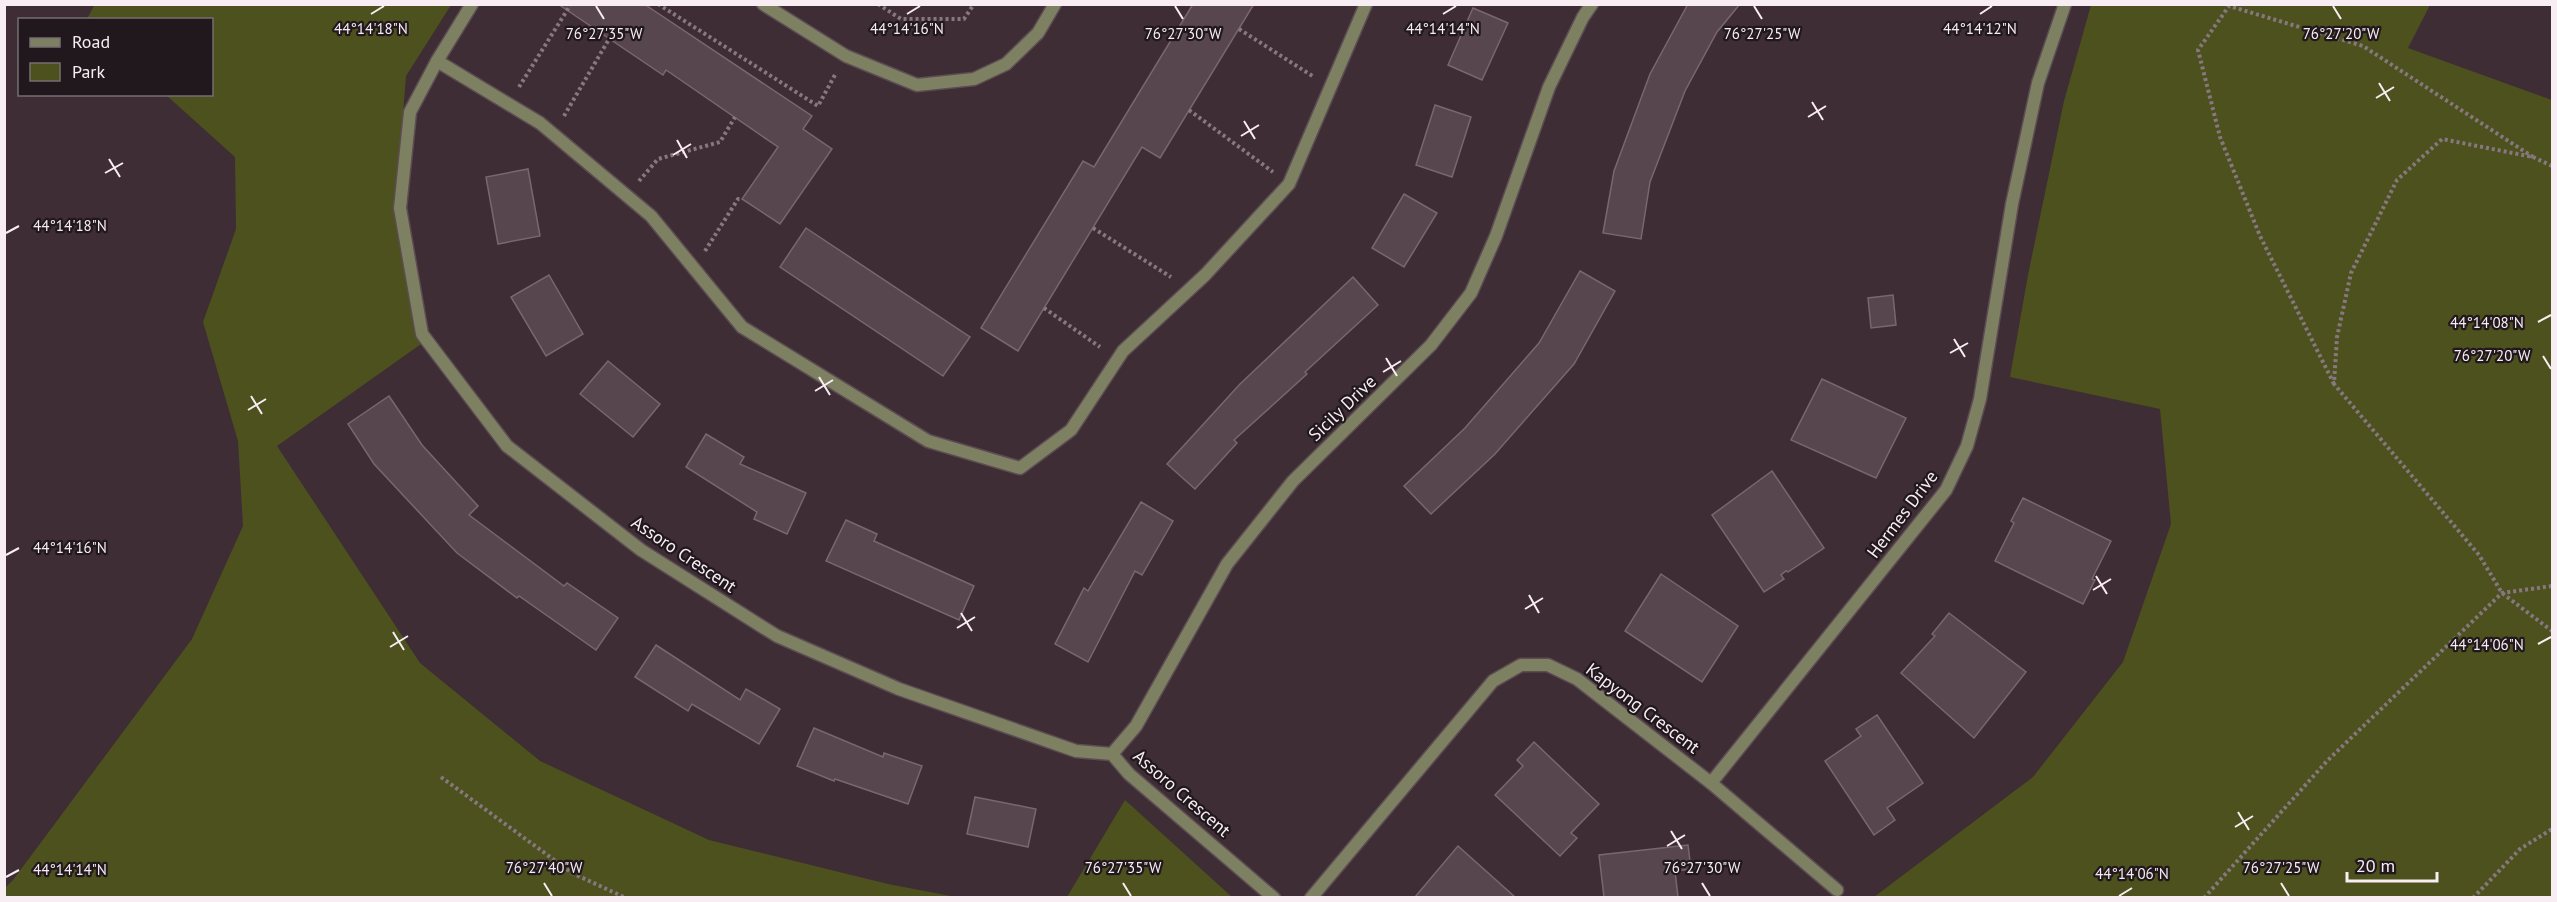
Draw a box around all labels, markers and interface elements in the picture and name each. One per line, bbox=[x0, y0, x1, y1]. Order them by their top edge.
legend bbox=[18, 18, 213, 96]
text: 44°14'18"N bbox=[334, 19, 408, 38]
text: 44°14'16"N bbox=[870, 19, 944, 38]
text: 44°14'14"N bbox=[1406, 19, 1480, 38]
text: 44°14'12"N bbox=[1943, 19, 2017, 38]
text: 76°27'35"W bbox=[566, 24, 643, 43]
text: 76°27'30"W bbox=[1145, 24, 1222, 43]
text: 76°27'25"W bbox=[1724, 24, 1801, 43]
text: 76°27'20"W bbox=[2303, 24, 2380, 43]
text: Road bbox=[72, 30, 110, 53]
text: Park bbox=[72, 60, 105, 83]
text: 44°14'18"N bbox=[33, 216, 107, 235]
text: 44°14'08"N bbox=[2450, 313, 2524, 332]
text: 76°27'20"W bbox=[2454, 346, 2531, 365]
street label: Sicily Drive bbox=[1303, 370, 1381, 446]
street label: Hermes Drive bbox=[1862, 466, 1942, 562]
street label: Assoro Crescent bbox=[627, 510, 741, 598]
text: 44°14'16"N bbox=[33, 538, 107, 557]
text: 44°14'06"N bbox=[2450, 635, 2524, 654]
street label: Kapyong Crescent bbox=[1581, 658, 1705, 758]
street label: Assoro Crescent bbox=[1129, 744, 1235, 842]
scale bar bbox=[2347, 845, 2437, 883]
text: 20 m bbox=[2356, 854, 2395, 877]
text: 76°27'40"W bbox=[506, 858, 583, 877]
text: 76°27'35"W bbox=[1085, 858, 1162, 877]
text: 76°27'30"W bbox=[1664, 858, 1741, 877]
text: 76°27'25"W bbox=[2243, 858, 2320, 877]
text: 44°14'14"N bbox=[33, 860, 107, 879]
text: 44°14'06"N bbox=[2095, 864, 2169, 883]

